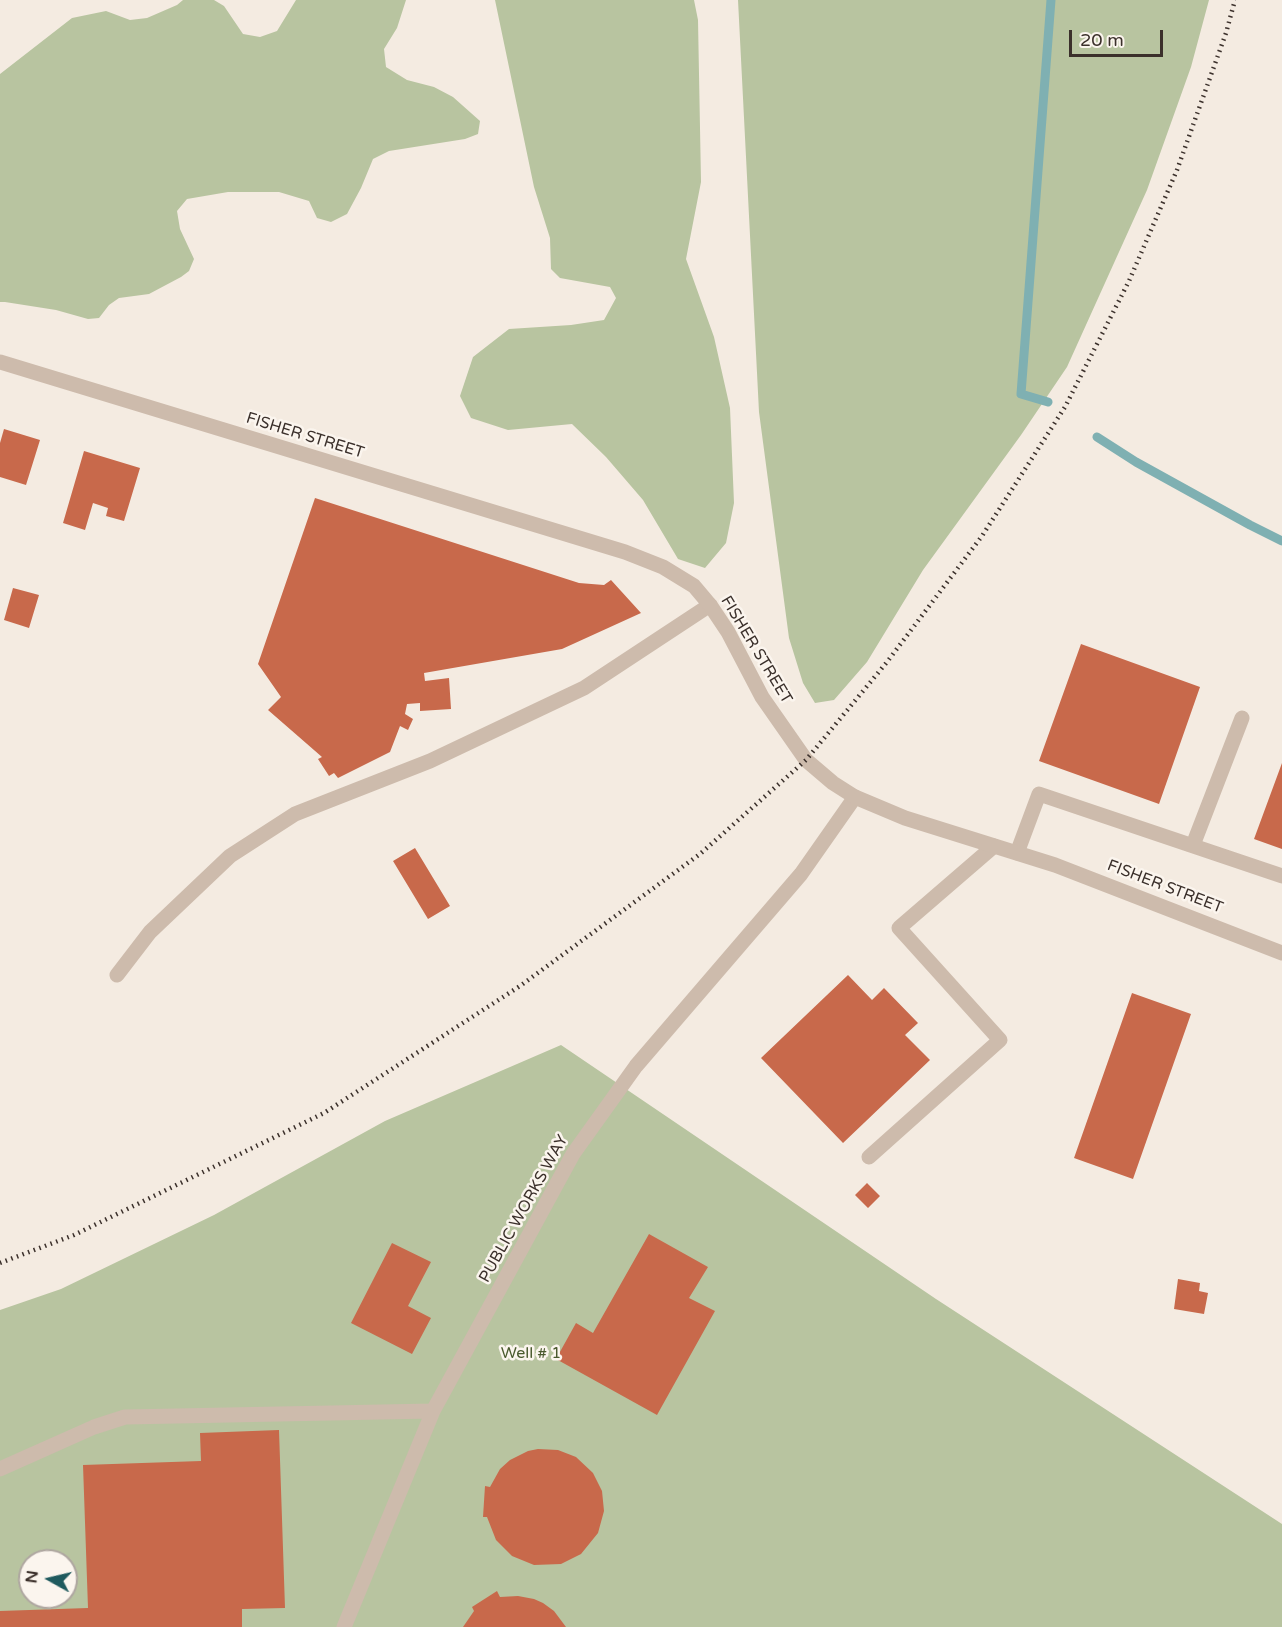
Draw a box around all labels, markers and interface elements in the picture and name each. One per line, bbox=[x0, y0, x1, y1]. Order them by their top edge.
scale bar bbox=[1072, 18, 1166, 56]
text: 20 m bbox=[1080, 29, 1124, 51]
street label: FISHER STREET bbox=[244, 409, 366, 463]
street label: FISHER STREET bbox=[716, 593, 796, 707]
street label: FISHER STREET bbox=[1104, 856, 1226, 918]
street label: PUBLIC WORKS WAY bbox=[475, 1132, 573, 1286]
park label: Well # 1 bbox=[501, 1344, 561, 1364]
north arrow bbox=[18, 1549, 78, 1609]
text: N bbox=[21, 1569, 43, 1585]

